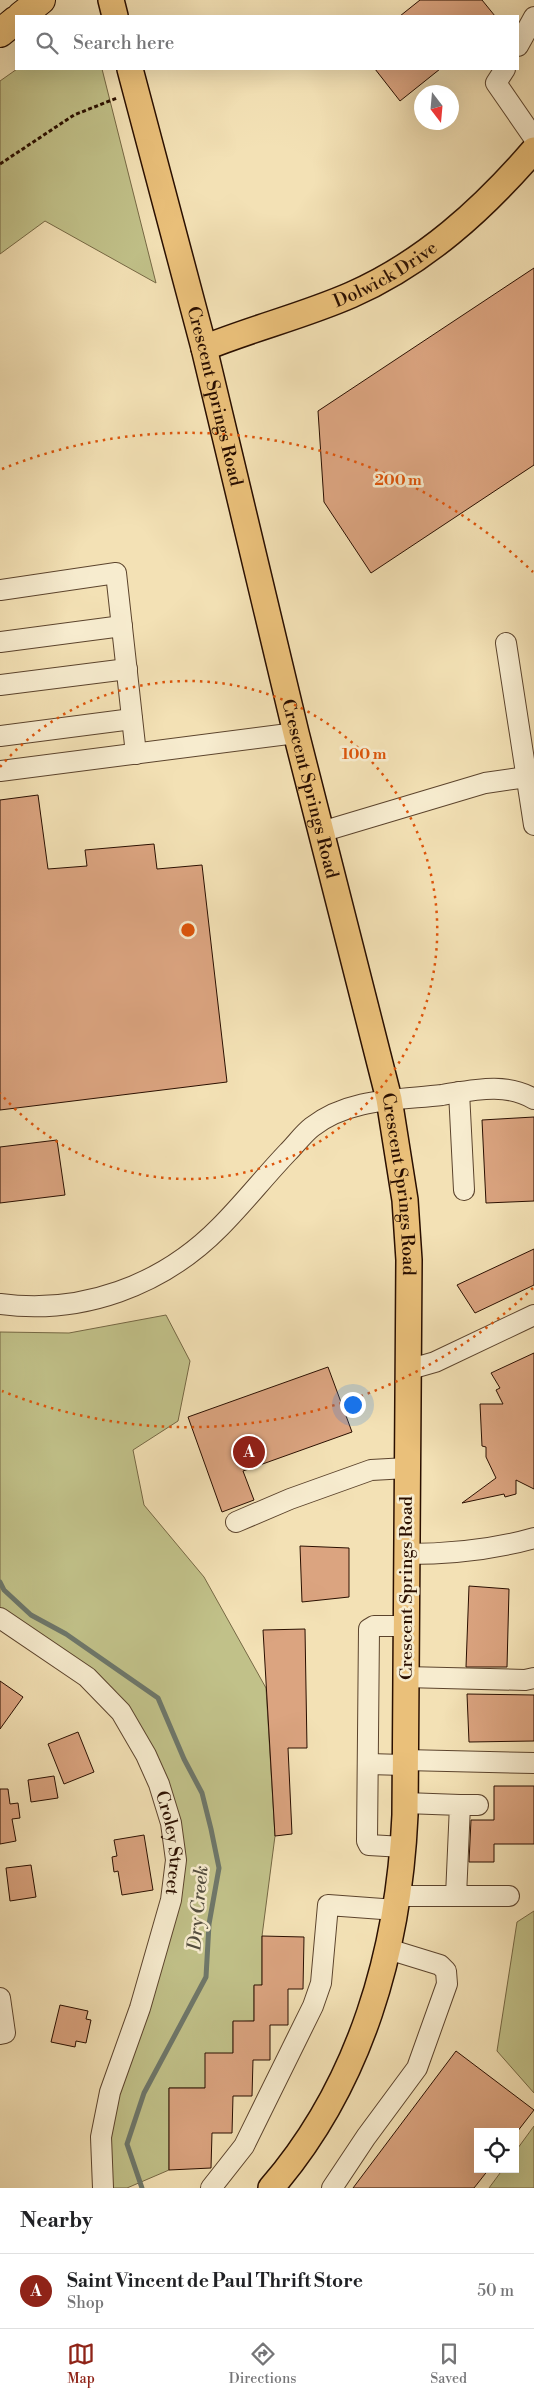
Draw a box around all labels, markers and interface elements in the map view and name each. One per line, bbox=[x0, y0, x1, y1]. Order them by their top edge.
search box bbox=[15, 15, 519, 70]
icon: search bbox=[33, 29, 61, 57]
text: Search here bbox=[73, 31, 174, 55]
north arrow bbox=[414, 85, 459, 130]
street label: Dolwick Drive bbox=[330, 236, 442, 313]
street label: Crescent Springs Road bbox=[181, 304, 248, 489]
text: 200 m bbox=[374, 471, 422, 490]
street label: Crescent Springs Road bbox=[276, 697, 344, 882]
text: 100 m bbox=[342, 745, 387, 764]
centre of rings bbox=[179, 921, 197, 939]
street label: Crescent Springs Road bbox=[376, 1090, 420, 1276]
your location bbox=[340, 1392, 366, 1418]
pin: A bbox=[233, 1433, 265, 1471]
street label: Crescent Springs Road bbox=[395, 1495, 418, 1680]
street label: Croley Street bbox=[150, 1788, 187, 1897]
water label: Dry Creek bbox=[182, 1865, 214, 1953]
map controls bbox=[474, 2128, 519, 2173]
button: locate bbox=[474, 2128, 519, 2173]
text: Nearby bbox=[20, 2208, 93, 2234]
text: Saint Vincent de Paul Thrift Store bbox=[67, 2269, 363, 2293]
text: A bbox=[30, 2281, 42, 2301]
text: 50 m bbox=[477, 2281, 514, 2301]
text: Shop bbox=[67, 2293, 104, 2313]
tab: Map bbox=[67, 2340, 95, 2388]
tab: Directions bbox=[229, 2340, 296, 2388]
tab: Saved bbox=[430, 2340, 467, 2388]

